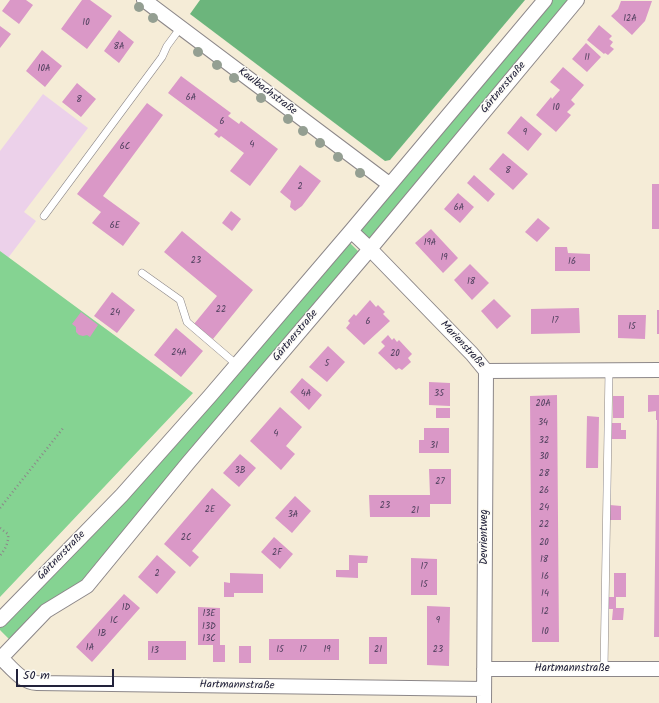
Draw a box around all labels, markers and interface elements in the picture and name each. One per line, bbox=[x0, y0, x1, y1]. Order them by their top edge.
house number: 12A bbox=[623, 14, 637, 24]
house number: 10 bbox=[82, 18, 90, 28]
house number: 8A bbox=[114, 42, 124, 52]
house number: 11 bbox=[584, 53, 590, 63]
street label: Gärtnerstraße bbox=[479, 59, 529, 117]
house number: 10A bbox=[38, 64, 50, 74]
street label: Kaulbachstraße bbox=[235, 66, 299, 118]
house number: 6A bbox=[186, 93, 196, 103]
house number: 8 bbox=[76, 95, 82, 105]
house number: 10 bbox=[552, 103, 560, 113]
house number: 6 bbox=[219, 117, 225, 127]
house number: 9 bbox=[523, 128, 527, 138]
house number: 4 bbox=[250, 140, 254, 150]
house number: 6C bbox=[120, 142, 130, 152]
house number: 8 bbox=[505, 166, 511, 176]
house number: 2 bbox=[297, 182, 303, 192]
house number: 6A bbox=[454, 203, 464, 213]
house number: 6E bbox=[110, 221, 120, 231]
house number: 19A bbox=[424, 238, 436, 248]
house number: 19 bbox=[440, 253, 448, 263]
house number: 23 bbox=[191, 256, 201, 266]
house number: 16 bbox=[568, 257, 576, 267]
house number: 18 bbox=[467, 277, 475, 287]
house number: 22 bbox=[216, 305, 226, 315]
street label: Gärtnerstraße bbox=[271, 307, 321, 365]
house number: 24 bbox=[110, 308, 120, 318]
house number: 17 bbox=[552, 316, 558, 326]
house number: 6 bbox=[365, 317, 371, 327]
street label: Marienstraße bbox=[437, 319, 487, 371]
house number: 15 bbox=[628, 322, 636, 332]
house number: 24A bbox=[171, 348, 187, 358]
house number: 20 bbox=[390, 349, 400, 359]
house number: 5 bbox=[325, 359, 329, 369]
house number: 4A bbox=[301, 389, 311, 399]
house number: 35 bbox=[434, 389, 444, 399]
house number: 20A bbox=[535, 399, 551, 409]
house number: 34 bbox=[538, 418, 548, 428]
house number: 4 bbox=[274, 429, 278, 439]
house number: 32 bbox=[539, 436, 549, 446]
house number: 31 bbox=[430, 441, 438, 451]
house number: 30 bbox=[539, 452, 549, 462]
house number: 3B bbox=[235, 466, 245, 476]
house number: 28 bbox=[539, 469, 549, 479]
house number: 27 bbox=[435, 477, 445, 487]
house number: 26 bbox=[539, 486, 549, 496]
house number: 23 bbox=[380, 501, 390, 511]
house number: 24 bbox=[539, 503, 549, 513]
house number: 2E bbox=[205, 505, 215, 515]
house number: 21 bbox=[411, 506, 419, 516]
street label: Devrientweg bbox=[478, 509, 492, 565]
house number: 3A bbox=[288, 510, 298, 520]
house number: 22 bbox=[539, 520, 549, 530]
street label: Gärtnerstraße bbox=[35, 529, 89, 583]
house number: 2C bbox=[181, 533, 191, 543]
house number: 20 bbox=[539, 538, 549, 548]
house number: 2F bbox=[272, 548, 282, 558]
house number: 18 bbox=[540, 555, 548, 565]
house number: 17 bbox=[421, 562, 427, 572]
house number: 2 bbox=[154, 569, 160, 579]
house number: 16 bbox=[541, 572, 549, 582]
house number: 15 bbox=[420, 580, 428, 590]
house number: 14 bbox=[541, 589, 549, 599]
house number: 1D bbox=[122, 603, 130, 613]
house number: 12 bbox=[541, 607, 549, 617]
house number: 13E bbox=[202, 609, 216, 619]
house number: 1C bbox=[110, 616, 118, 626]
house number: 9 bbox=[436, 616, 440, 626]
house number: 13D bbox=[202, 622, 216, 632]
house number: 10 bbox=[541, 627, 549, 637]
house number: 1B bbox=[98, 629, 106, 639]
house number: 13C bbox=[202, 634, 216, 644]
house number: 1A bbox=[86, 643, 94, 653]
house number: 15 bbox=[276, 645, 284, 655]
house number: 17 bbox=[300, 645, 306, 655]
house number: 19 bbox=[323, 645, 331, 655]
house number: 21 bbox=[374, 645, 382, 655]
house number: 23 bbox=[433, 645, 443, 655]
house number: 13 bbox=[151, 646, 159, 656]
scale bar bbox=[18, 661, 116, 687]
street label: Hartmannstraße bbox=[534, 662, 610, 676]
text: 50 m bbox=[23, 666, 50, 685]
street label: Hartmannstraße bbox=[199, 679, 275, 693]

